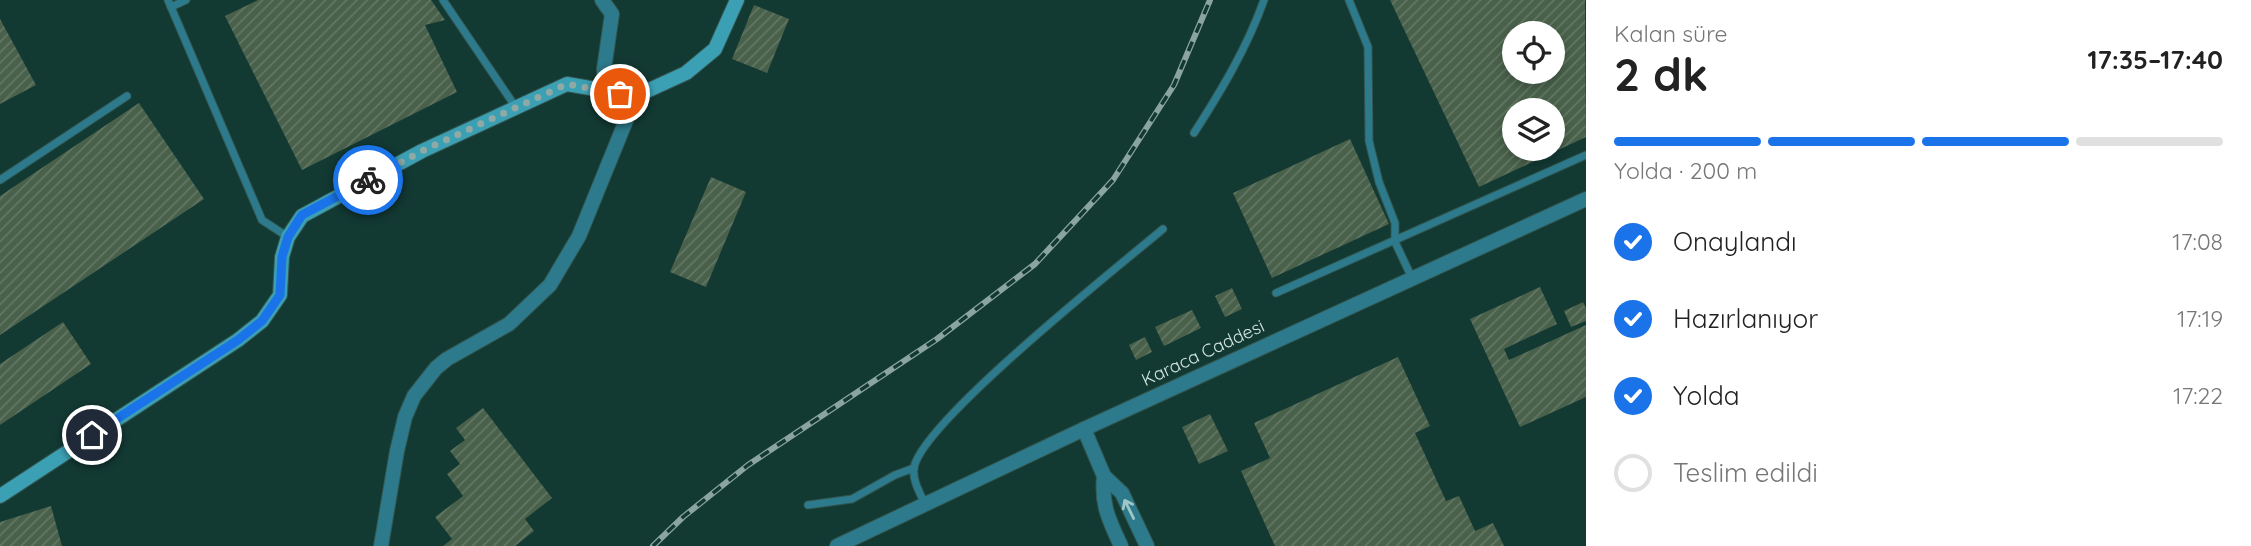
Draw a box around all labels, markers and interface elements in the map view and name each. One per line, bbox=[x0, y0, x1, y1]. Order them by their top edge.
text: Kalan süre bbox=[1614, 19, 1727, 48]
map controls bbox=[1502, 21, 1565, 161]
button: locate bbox=[1502, 21, 1565, 84]
text: 17:35–17:40 bbox=[2087, 43, 2223, 76]
text: 2 dk bbox=[1614, 45, 1708, 103]
pin bbox=[590, 64, 650, 124]
icon: bag bbox=[601, 75, 639, 113]
button: layers bbox=[1502, 98, 1565, 161]
courier bbox=[333, 145, 403, 215]
text: Yolda · 200 m bbox=[1614, 156, 1757, 185]
icon: bike bbox=[349, 161, 387, 199]
icon: check bbox=[1614, 223, 1652, 261]
text: Onaylandı bbox=[1673, 225, 1797, 258]
text: 17:08 bbox=[2172, 227, 2223, 256]
icon: check bbox=[1614, 300, 1652, 338]
text: Hazırlanıyor bbox=[1673, 302, 1818, 335]
text: 17:19 bbox=[2177, 304, 2223, 333]
street label: Karaca Caddesi bbox=[1138, 314, 1268, 391]
icon: check bbox=[1614, 377, 1652, 415]
text: Yolda bbox=[1673, 379, 1739, 412]
text: 17:22 bbox=[2173, 381, 2223, 410]
pin bbox=[62, 405, 122, 465]
icon: home bbox=[73, 416, 111, 454]
text: Teslim edildi bbox=[1673, 456, 1818, 489]
one-way arrow bbox=[1122, 499, 1136, 520]

